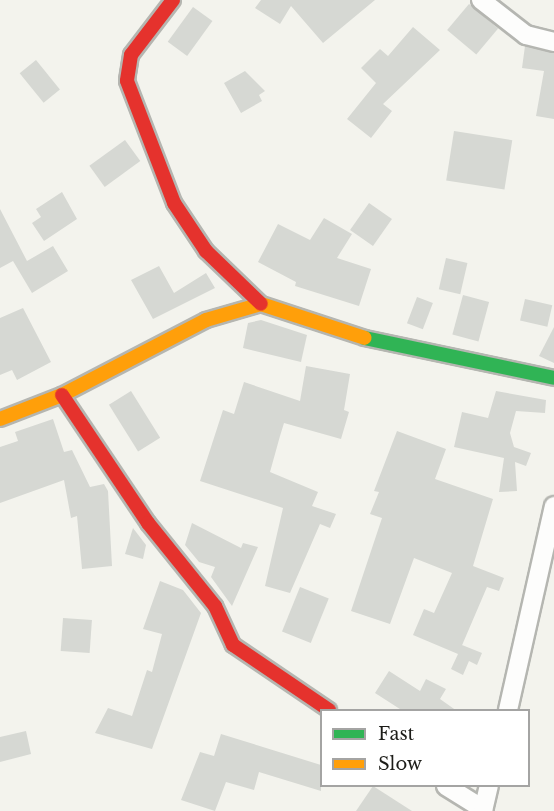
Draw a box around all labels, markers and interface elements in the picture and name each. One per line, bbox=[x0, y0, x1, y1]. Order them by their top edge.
legend bbox=[320, 709, 530, 787]
text: Fast bbox=[378, 723, 414, 745]
text: Slow bbox=[378, 753, 422, 775]

